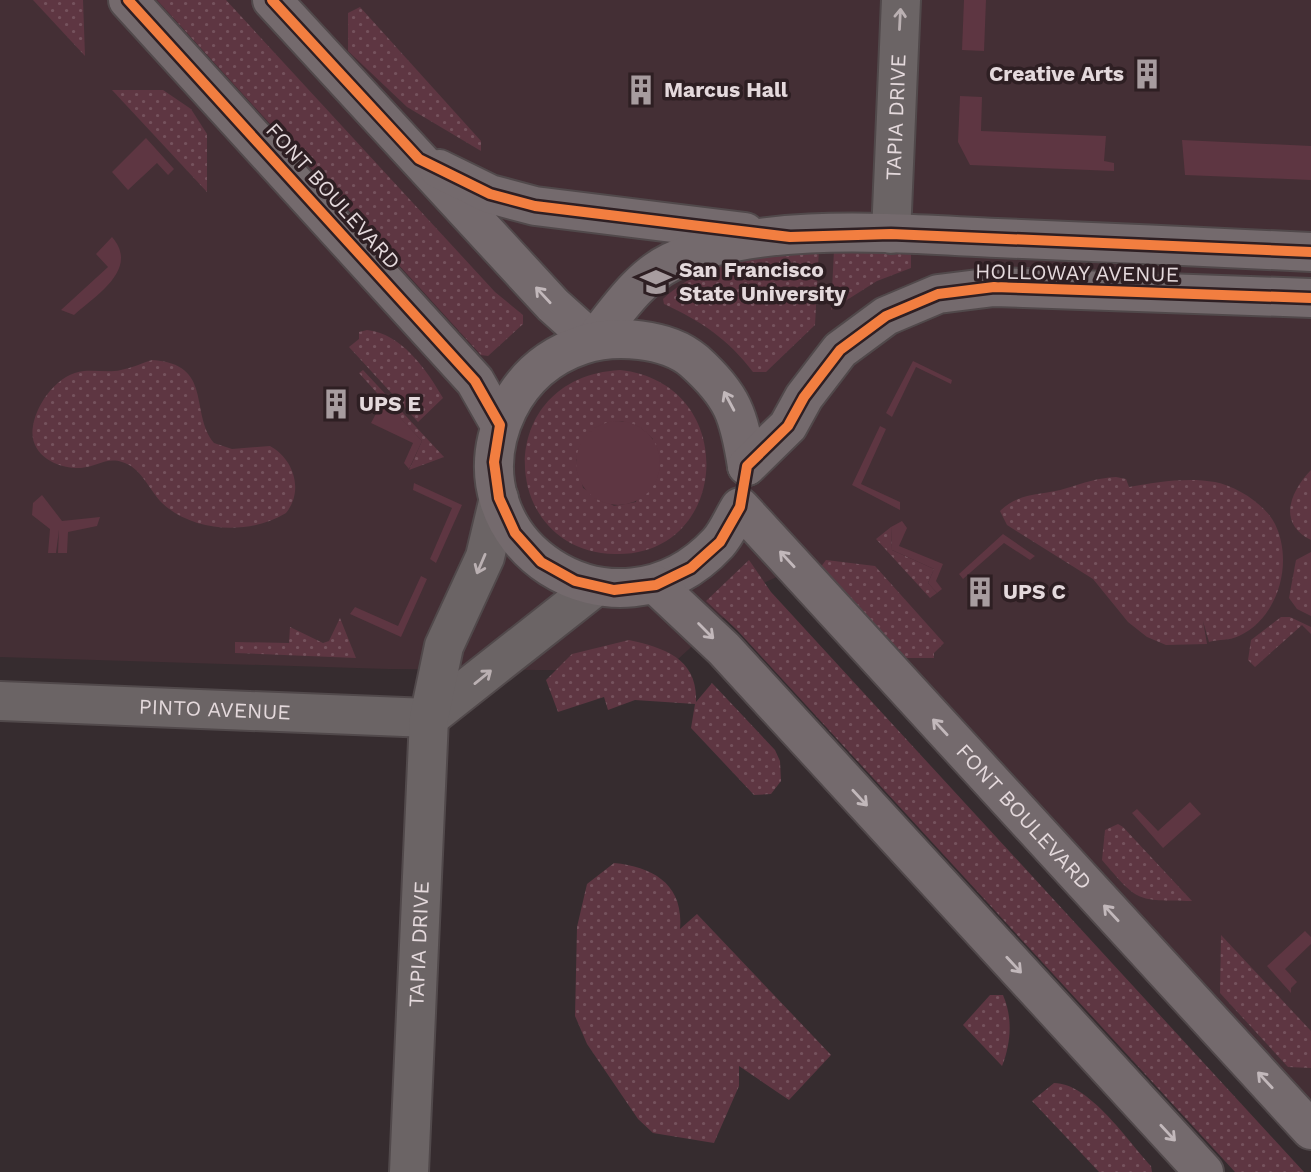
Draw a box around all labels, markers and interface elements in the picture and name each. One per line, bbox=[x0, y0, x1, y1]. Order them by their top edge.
one-way arrow bbox=[894, 8, 907, 31]
street label: TAPIA DRIVE bbox=[880, 53, 911, 181]
building icon: Creative Arts bbox=[1130, 57, 1164, 91]
place label: Creative Arts bbox=[989, 61, 1124, 86]
building icon: Marcus Hall bbox=[624, 73, 658, 107]
place label: Marcus Hall bbox=[664, 77, 788, 102]
street label: FONT BOULEVARD bbox=[261, 117, 406, 274]
place label: San Francisco State University bbox=[679, 257, 846, 306]
street label: HOLLOWAY AVENUE bbox=[975, 258, 1179, 287]
school or university icon: San Francisco State University bbox=[639, 265, 673, 299]
one-way arrow bbox=[535, 287, 552, 304]
building icon: UPS E bbox=[319, 387, 353, 421]
place label: UPS E bbox=[359, 391, 421, 416]
one-way arrow bbox=[721, 391, 735, 412]
one-way arrow bbox=[778, 551, 795, 568]
one-way arrow bbox=[474, 553, 487, 574]
building icon: UPS C bbox=[963, 575, 997, 609]
place label: UPS C bbox=[1003, 579, 1066, 604]
one-way arrow bbox=[697, 622, 714, 639]
one-way arrow bbox=[474, 670, 492, 685]
street label: PINTO AVENUE bbox=[138, 694, 291, 725]
one-way arrow bbox=[932, 718, 948, 736]
street label: FONT BOULEVARD bbox=[951, 739, 1097, 894]
one-way arrow bbox=[852, 789, 869, 806]
street label: TAPIA DRIVE bbox=[403, 881, 434, 1008]
one-way arrow bbox=[1102, 905, 1119, 922]
one-way arrow bbox=[1006, 956, 1023, 973]
one-way arrow bbox=[1256, 1072, 1273, 1089]
one-way arrow bbox=[1160, 1124, 1177, 1141]

